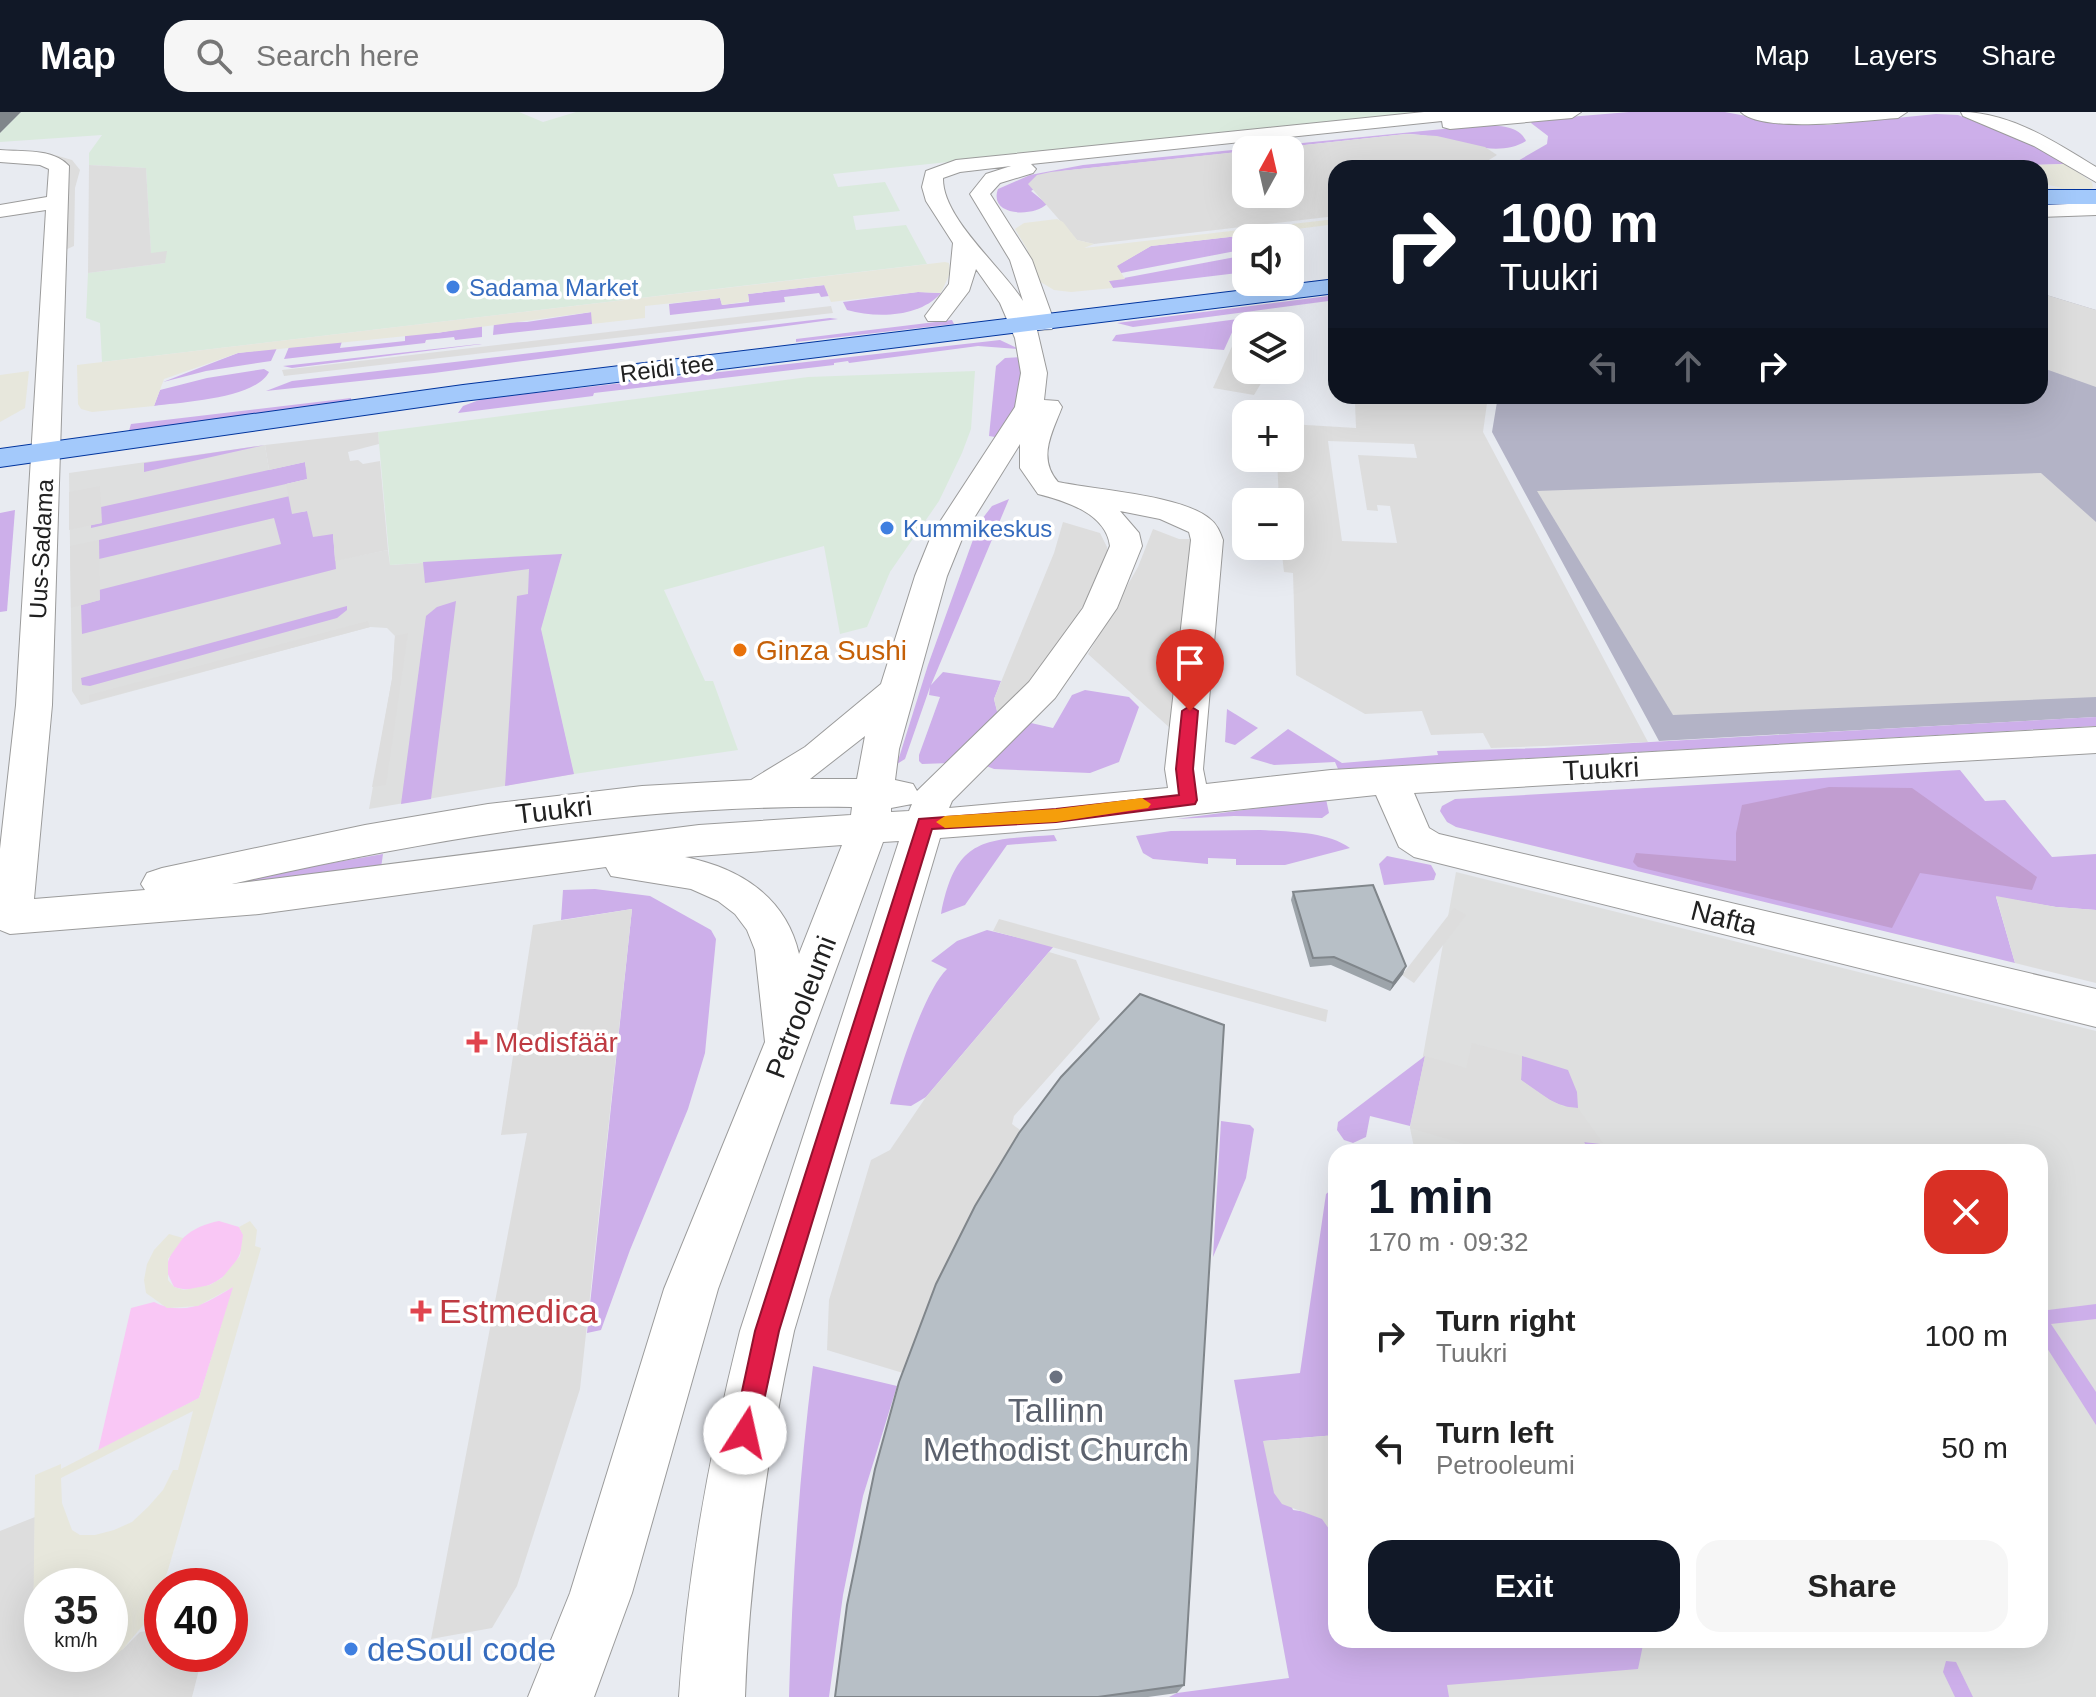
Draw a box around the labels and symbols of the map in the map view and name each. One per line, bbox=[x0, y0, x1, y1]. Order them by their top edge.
north arrow bbox=[1232, 136, 1304, 208]
place label: Sadama Market bbox=[469, 274, 639, 301]
marker: Sadama Market bbox=[444, 278, 462, 296]
street label: Reidi tee bbox=[618, 349, 716, 387]
street label: Uus-Sadama bbox=[24, 478, 58, 620]
place label: Kummikeskus bbox=[903, 515, 1052, 542]
marker: Kummikeskus bbox=[878, 519, 896, 537]
pin bbox=[1156, 629, 1224, 711]
place label: Ginza Sushi bbox=[756, 635, 907, 666]
marker: Ginza Sushi bbox=[731, 641, 749, 659]
street label: Tuukri bbox=[1562, 752, 1640, 786]
street label: Tuukri bbox=[514, 790, 594, 830]
street label: Nafta bbox=[1688, 895, 1761, 941]
street label: Petrooleumi bbox=[760, 932, 842, 1082]
place label: Medisfäär bbox=[495, 1027, 618, 1058]
marker: Medisfäär bbox=[466, 1031, 488, 1053]
place label: Estmedica bbox=[439, 1292, 598, 1330]
marker: Estmedica bbox=[410, 1300, 432, 1322]
marker: Tallinn Methodist Church bbox=[1047, 1368, 1065, 1386]
position arrow bbox=[703, 1391, 787, 1475]
place label: Tallinn Methodist Church bbox=[923, 1391, 1189, 1468]
speed limit sign: 40 bbox=[144, 1568, 248, 1672]
place label: deSoul code bbox=[367, 1630, 556, 1668]
marker: deSoul code bbox=[342, 1640, 360, 1658]

